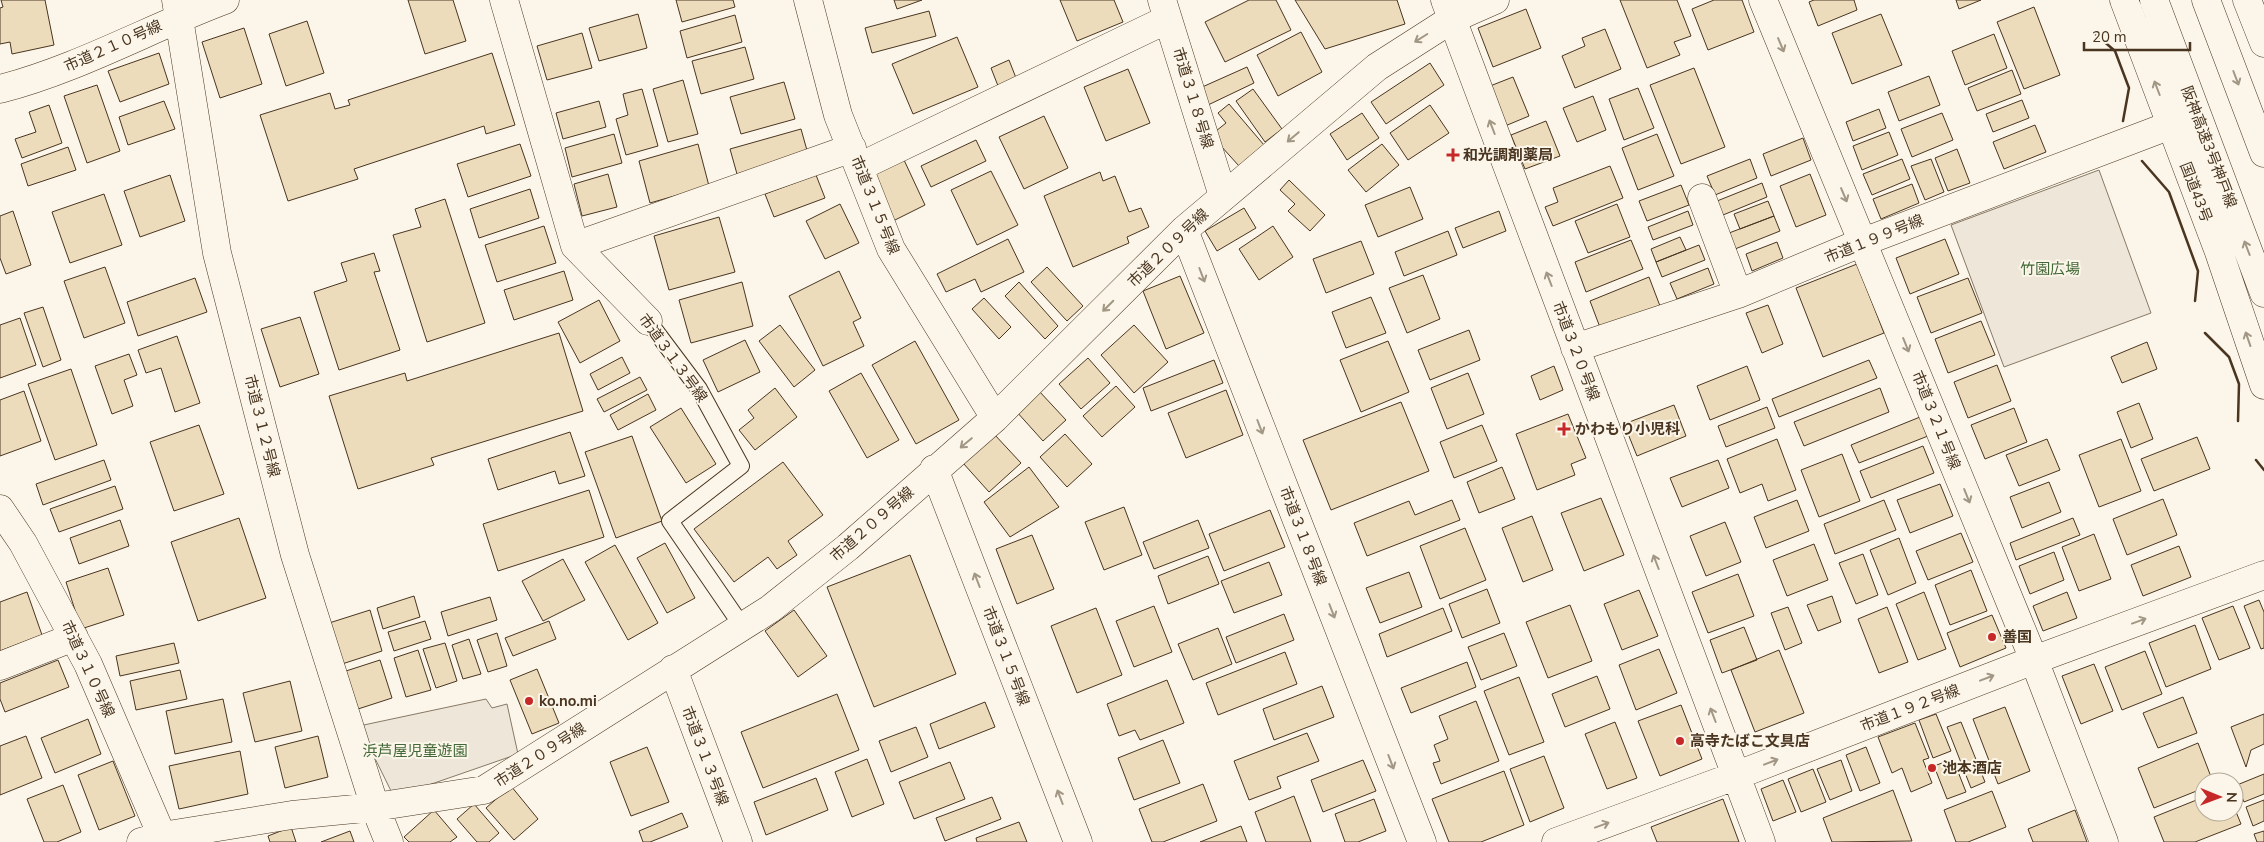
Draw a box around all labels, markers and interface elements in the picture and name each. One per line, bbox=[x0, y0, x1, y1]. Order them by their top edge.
street label: 市道２１０号線 bbox=[61, 16, 165, 76]
scale bar bbox=[2084, 20, 2190, 52]
text: 20 m bbox=[2092, 27, 2127, 47]
one-way arrow bbox=[1415, 34, 1429, 44]
one-way arrow bbox=[1777, 37, 1787, 52]
street label: 市道３１８号線 bbox=[1168, 45, 1218, 151]
one-way arrow bbox=[2232, 70, 2241, 85]
one-way arrow bbox=[2152, 81, 2161, 96]
street label: 阪神高速3号神戸線 bbox=[2177, 83, 2241, 211]
one-way arrow bbox=[1487, 120, 1496, 135]
one-way arrow bbox=[1286, 132, 1299, 143]
place label: 和光調剤薬局 bbox=[1463, 145, 1553, 165]
marker: 和光調剤薬局 bbox=[1447, 149, 1459, 161]
street label: 市道３１５号線 bbox=[846, 153, 904, 257]
street label: 国道43号 bbox=[2175, 159, 2217, 225]
one-way arrow bbox=[1839, 187, 1849, 202]
street label: 市道２０９号線 bbox=[1123, 204, 1213, 292]
street label: 市道１９９号線 bbox=[1822, 210, 1926, 268]
one-way arrow bbox=[2242, 241, 2251, 256]
park label: 竹園広場 bbox=[2020, 259, 2080, 279]
one-way arrow bbox=[1197, 267, 1207, 282]
one-way arrow bbox=[1544, 272, 1553, 287]
street label: 市道３２０号線 bbox=[1548, 298, 1604, 404]
one-way arrow bbox=[1102, 299, 1114, 312]
street label: 市道３１３号線 bbox=[634, 310, 712, 406]
one-way arrow bbox=[2243, 331, 2253, 347]
one-way arrow bbox=[1901, 337, 1911, 352]
street label: 市道３２１号線 bbox=[1907, 368, 1965, 472]
street label: 市道３１２号線 bbox=[240, 373, 284, 479]
one-way arrow bbox=[1257, 419, 1266, 434]
place label: かわもり小児科 bbox=[1575, 419, 1680, 439]
marker: かわもり小児科 bbox=[1557, 422, 1571, 436]
one-way arrow bbox=[960, 437, 973, 448]
street label: 市道２０９号線 bbox=[826, 482, 918, 566]
street label: 市道３１８号線 bbox=[1275, 483, 1331, 589]
one-way arrow bbox=[1963, 488, 1972, 503]
one-way arrow bbox=[1650, 555, 1659, 570]
one-way arrow bbox=[972, 572, 981, 588]
street label: 市道３１５号線 bbox=[978, 603, 1034, 709]
one-way arrow bbox=[1328, 603, 1337, 618]
one-way arrow bbox=[2131, 616, 2147, 625]
street label: 市道３１０号線 bbox=[57, 617, 119, 721]
place label: 善国 bbox=[2002, 627, 2032, 647]
marker: 善国 bbox=[1986, 631, 1998, 643]
one-way arrow bbox=[1979, 673, 1994, 682]
street label: 市道１９２号線 bbox=[1857, 680, 1963, 736]
place label: ko.no.mi bbox=[539, 691, 597, 711]
marker: ko.no.mi bbox=[523, 695, 535, 707]
street label: 市道３１３号線 bbox=[677, 703, 733, 809]
one-way arrow bbox=[1707, 707, 1716, 722]
street label: 市道２０９号線 bbox=[491, 718, 589, 792]
place label: 高寺たばこ文具店 bbox=[1690, 731, 1810, 751]
marker: 高寺たばこ文具店 bbox=[1674, 735, 1686, 747]
park label: 浜芦屋児童遊園 bbox=[362, 741, 468, 761]
one-way arrow bbox=[1387, 754, 1396, 769]
one-way arrow bbox=[1762, 757, 1778, 766]
place label: 池本酒店 bbox=[1942, 758, 2002, 778]
marker: 池本酒店 bbox=[1926, 762, 1938, 774]
north arrow bbox=[2194, 772, 2244, 822]
one-way arrow bbox=[1055, 789, 1064, 805]
text: N bbox=[2222, 792, 2241, 803]
one-way arrow bbox=[1594, 820, 1609, 829]

